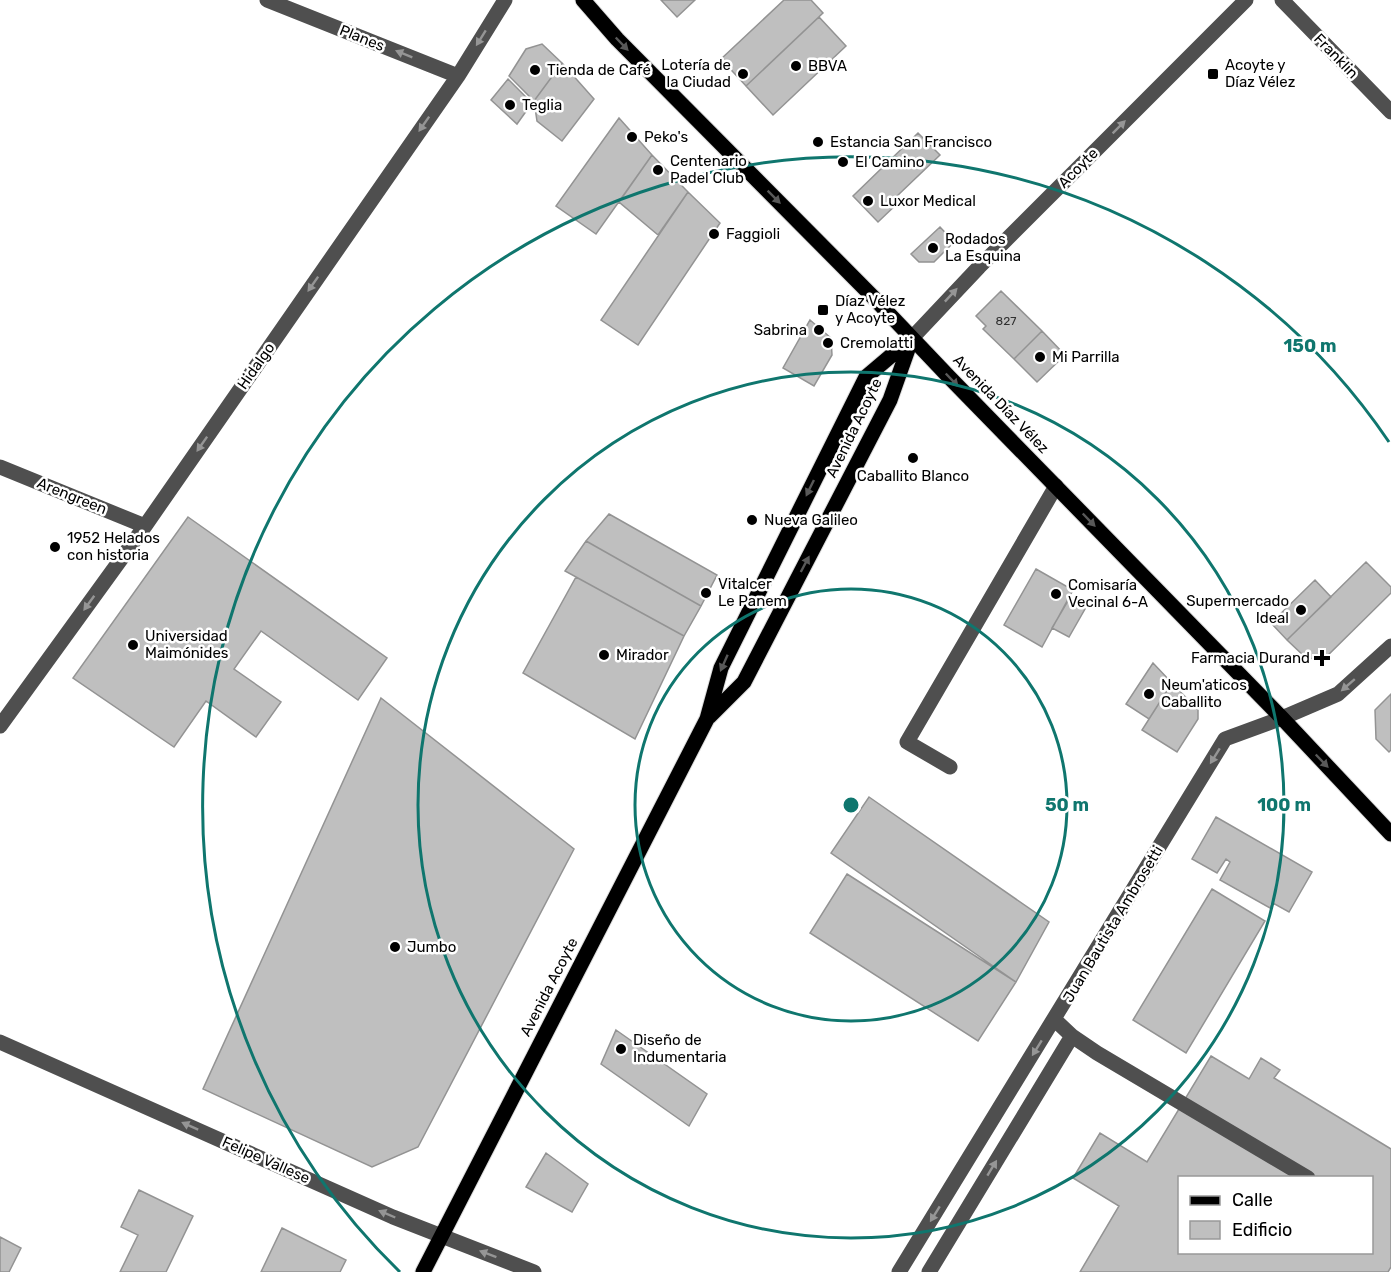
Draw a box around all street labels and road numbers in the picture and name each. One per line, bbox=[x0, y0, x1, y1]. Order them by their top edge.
street label: Planes bbox=[337, 21, 387, 55]
street label: Franklin bbox=[1310, 30, 1362, 82]
street label: Acoyte bbox=[1054, 144, 1102, 192]
street label: Hidalgo bbox=[233, 339, 279, 393]
street label: Avenida Díaz Vélez bbox=[949, 351, 1053, 457]
street label: Avenida Acoyte bbox=[822, 375, 886, 481]
street label: Arengreen bbox=[35, 474, 109, 518]
street label: Juan Bautista Ambrosetti bbox=[1059, 843, 1167, 1005]
street label: Avenida Acoyte bbox=[516, 935, 582, 1039]
street label: Felipe Vallese bbox=[219, 1133, 313, 1187]

